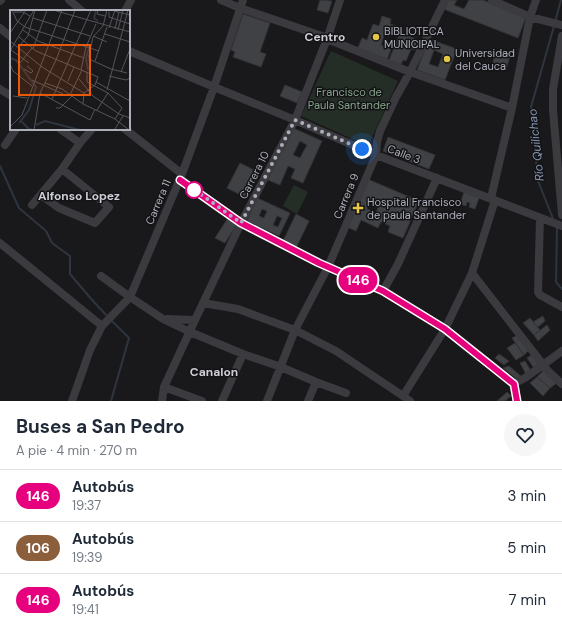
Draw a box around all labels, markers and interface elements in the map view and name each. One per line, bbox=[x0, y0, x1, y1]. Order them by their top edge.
inset map bbox=[10, 10, 130, 130]
place label: BIBLIOTECA MUNICIPAL bbox=[384, 24, 444, 51]
district label: Centro bbox=[305, 29, 345, 45]
marker: BIBLIOTECA MUNICIPAL bbox=[371, 32, 381, 42]
place label: Universidad del Cauca bbox=[455, 46, 515, 73]
marker: Universidad del Cauca bbox=[442, 54, 452, 64]
park label: Francisco de Paula Santander bbox=[308, 85, 390, 112]
water label: Río Quilichao bbox=[524, 108, 548, 182]
your location bbox=[352, 139, 372, 159]
street label: Calle 3 bbox=[385, 141, 423, 167]
street label: Carrera 10 bbox=[236, 149, 272, 201]
street label: Carrera 9 bbox=[330, 171, 362, 221]
street label: Carrera 11 bbox=[142, 177, 174, 227]
unlabelled marker bbox=[185, 181, 203, 199]
district label: Alfonso Lopez bbox=[38, 188, 120, 204]
place label: Hospital Francisco de paula Santander bbox=[367, 195, 466, 222]
marker: Hospital Francisco de paula Santander bbox=[352, 202, 364, 214]
line badge: 146 bbox=[335, 267, 381, 293]
text: 146 bbox=[346, 271, 370, 289]
district label: Canalon bbox=[190, 364, 238, 380]
text: Buses a San Pedro bbox=[16, 414, 185, 439]
button: heart bbox=[504, 414, 546, 456]
text: A pie · 4 min · 270 m bbox=[16, 442, 137, 459]
text: Autobús bbox=[72, 477, 134, 497]
text: 3 min bbox=[508, 486, 546, 506]
text: 146 bbox=[26, 487, 50, 505]
text: 19:37 bbox=[72, 497, 101, 514]
text: Autobús bbox=[72, 529, 134, 549]
text: 5 min bbox=[507, 538, 546, 558]
text: 106 bbox=[26, 539, 50, 557]
text: 19:39 bbox=[72, 549, 102, 566]
text: Autobús bbox=[72, 581, 134, 601]
text: 7 min bbox=[508, 590, 546, 610]
text: 146 bbox=[26, 591, 50, 609]
text: 19:41 bbox=[72, 601, 99, 618]

